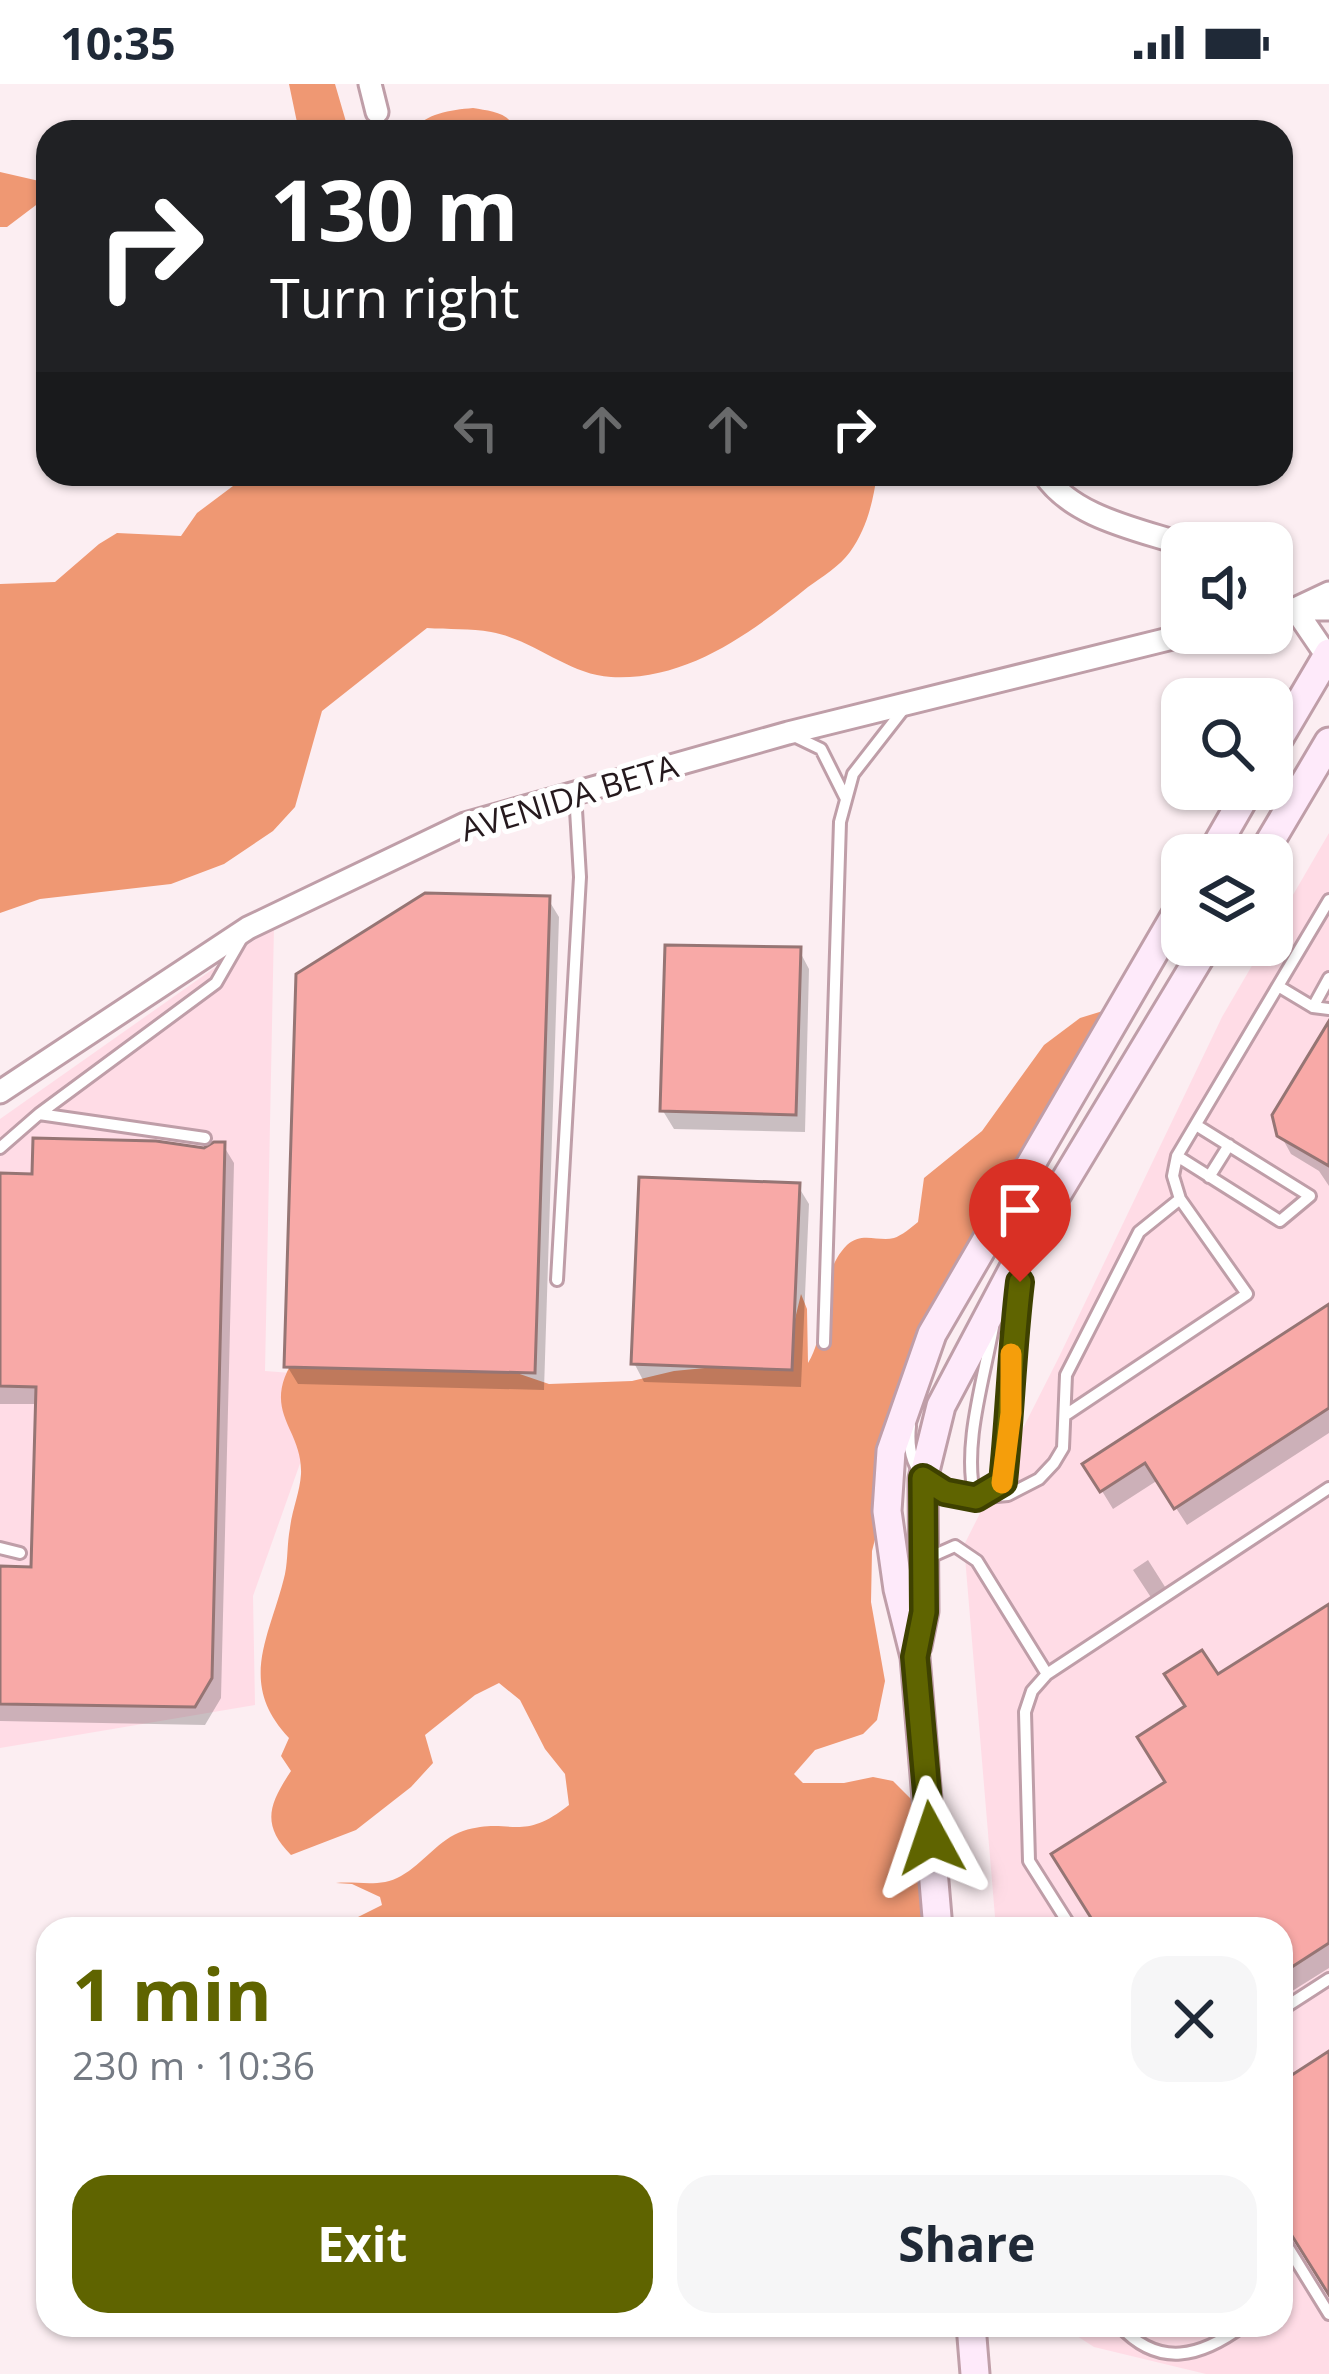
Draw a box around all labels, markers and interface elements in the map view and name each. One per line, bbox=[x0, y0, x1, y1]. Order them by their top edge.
text: 10:35 bbox=[60, 12, 176, 73]
text: 130 m bbox=[270, 151, 518, 266]
icon: right bbox=[72, 168, 228, 324]
text: Turn right bbox=[270, 260, 519, 334]
icon: left bbox=[443, 396, 509, 462]
icon: ahead bbox=[569, 396, 635, 462]
icon: ahead bbox=[695, 396, 761, 462]
icon: right bbox=[821, 396, 887, 462]
map controls bbox=[1161, 522, 1293, 966]
button: sound bbox=[1161, 522, 1293, 654]
button: search bbox=[1161, 678, 1293, 810]
street label: AVENIDA BETA bbox=[455, 743, 683, 851]
button: layers bbox=[1161, 834, 1293, 966]
pin bbox=[969, 1159, 1071, 1282]
icon: arrive bbox=[987, 1177, 1053, 1243]
position arrow bbox=[868, 1775, 994, 1901]
text: 1 min bbox=[72, 1944, 272, 2042]
button: close bbox=[1131, 1956, 1257, 2082]
text: 230 m · 10:36 bbox=[72, 2038, 315, 2091]
button: Exit bbox=[72, 2175, 653, 2313]
button: Share bbox=[677, 2175, 1257, 2313]

